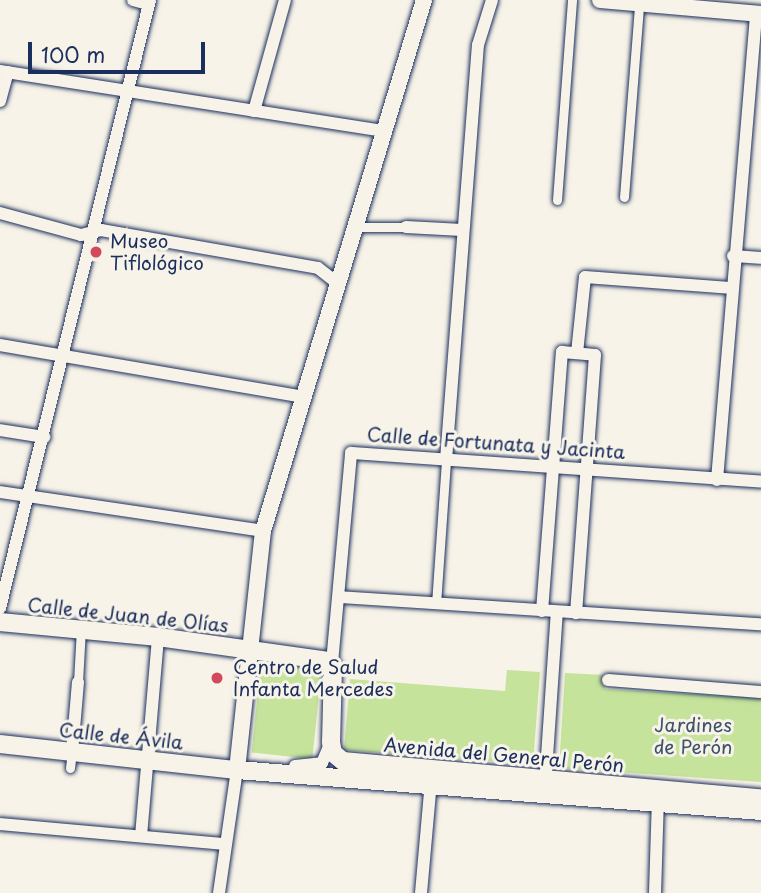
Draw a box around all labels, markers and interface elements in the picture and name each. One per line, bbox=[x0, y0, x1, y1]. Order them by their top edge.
scale bar bbox=[32, 28, 208, 72]
text: 100 m bbox=[41, 38, 105, 70]
place label: Museo Tiflológico bbox=[110, 230, 204, 274]
marker: Museo Tiflológico bbox=[88, 244, 104, 260]
street label: Calle de Fortunata y Jacinta bbox=[364, 422, 628, 464]
street label: Calle de Juan de Olías bbox=[26, 593, 230, 637]
place label: Centro de Salud Infanta Mercedes bbox=[233, 656, 394, 700]
marker: Centro de Salud Infanta Mercedes bbox=[207, 668, 227, 688]
park label: Jardines de Perón bbox=[653, 714, 733, 758]
street label: Calle de Ávila bbox=[56, 718, 186, 754]
street label: Avenida del General Perón bbox=[383, 733, 625, 777]

